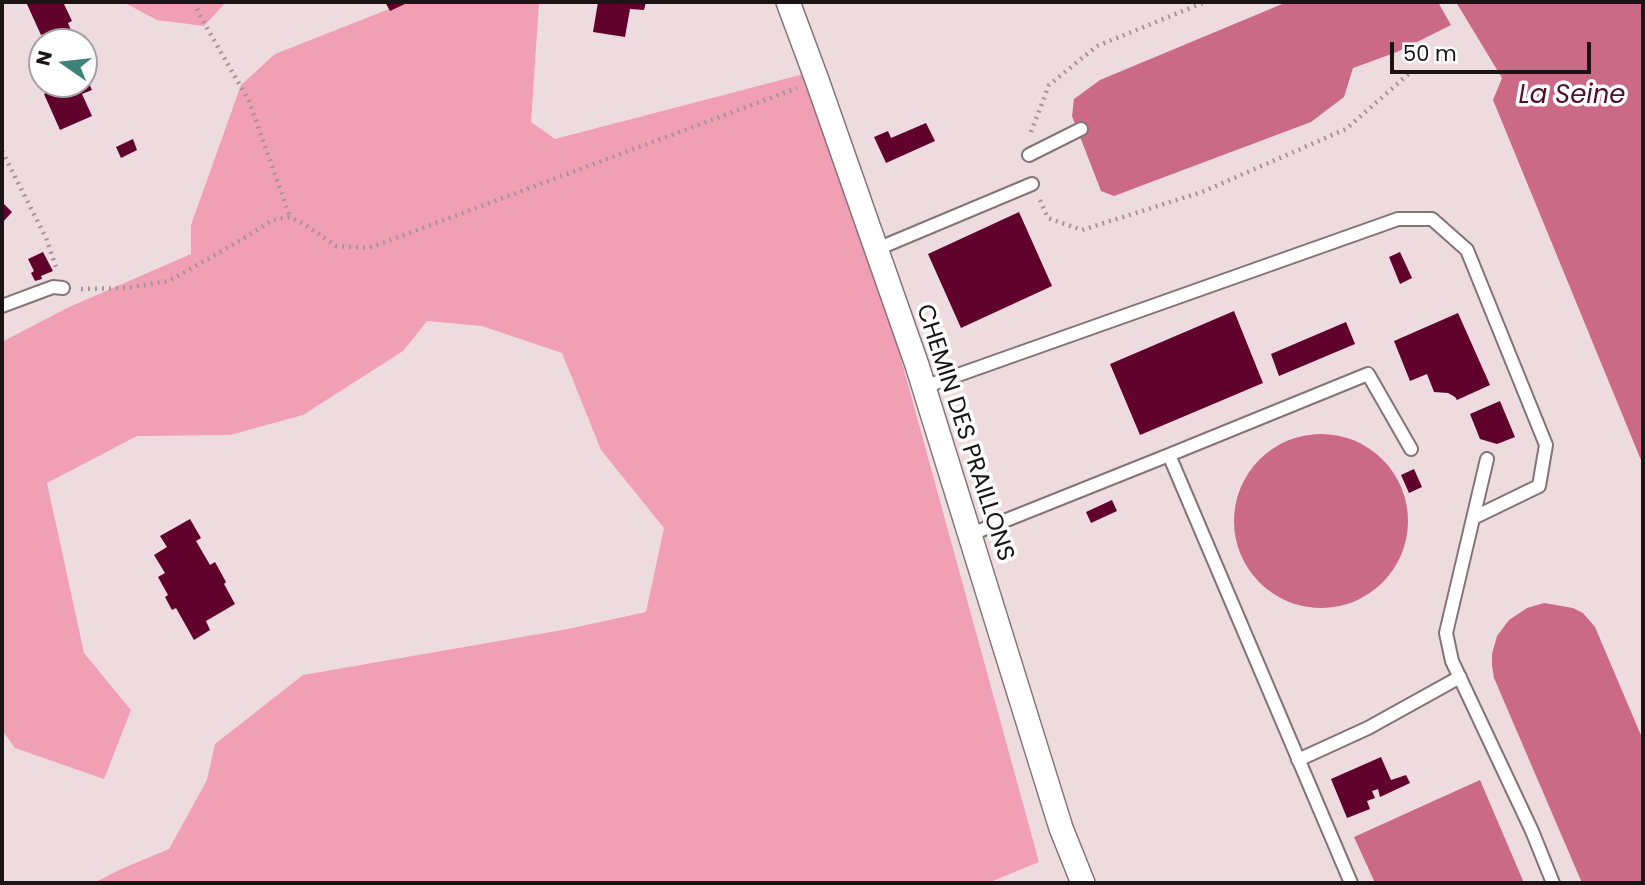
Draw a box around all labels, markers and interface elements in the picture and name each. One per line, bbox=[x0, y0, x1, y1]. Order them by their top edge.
north arrow bbox=[28, 28, 98, 98]
scale bar bbox=[1393, 28, 1594, 72]
text: 50 m bbox=[1403, 39, 1457, 68]
text: N bbox=[29, 48, 59, 68]
water label: La Seine bbox=[1519, 80, 1625, 112]
street label: CHEMIN DES PRAILLONS bbox=[909, 301, 1019, 565]

